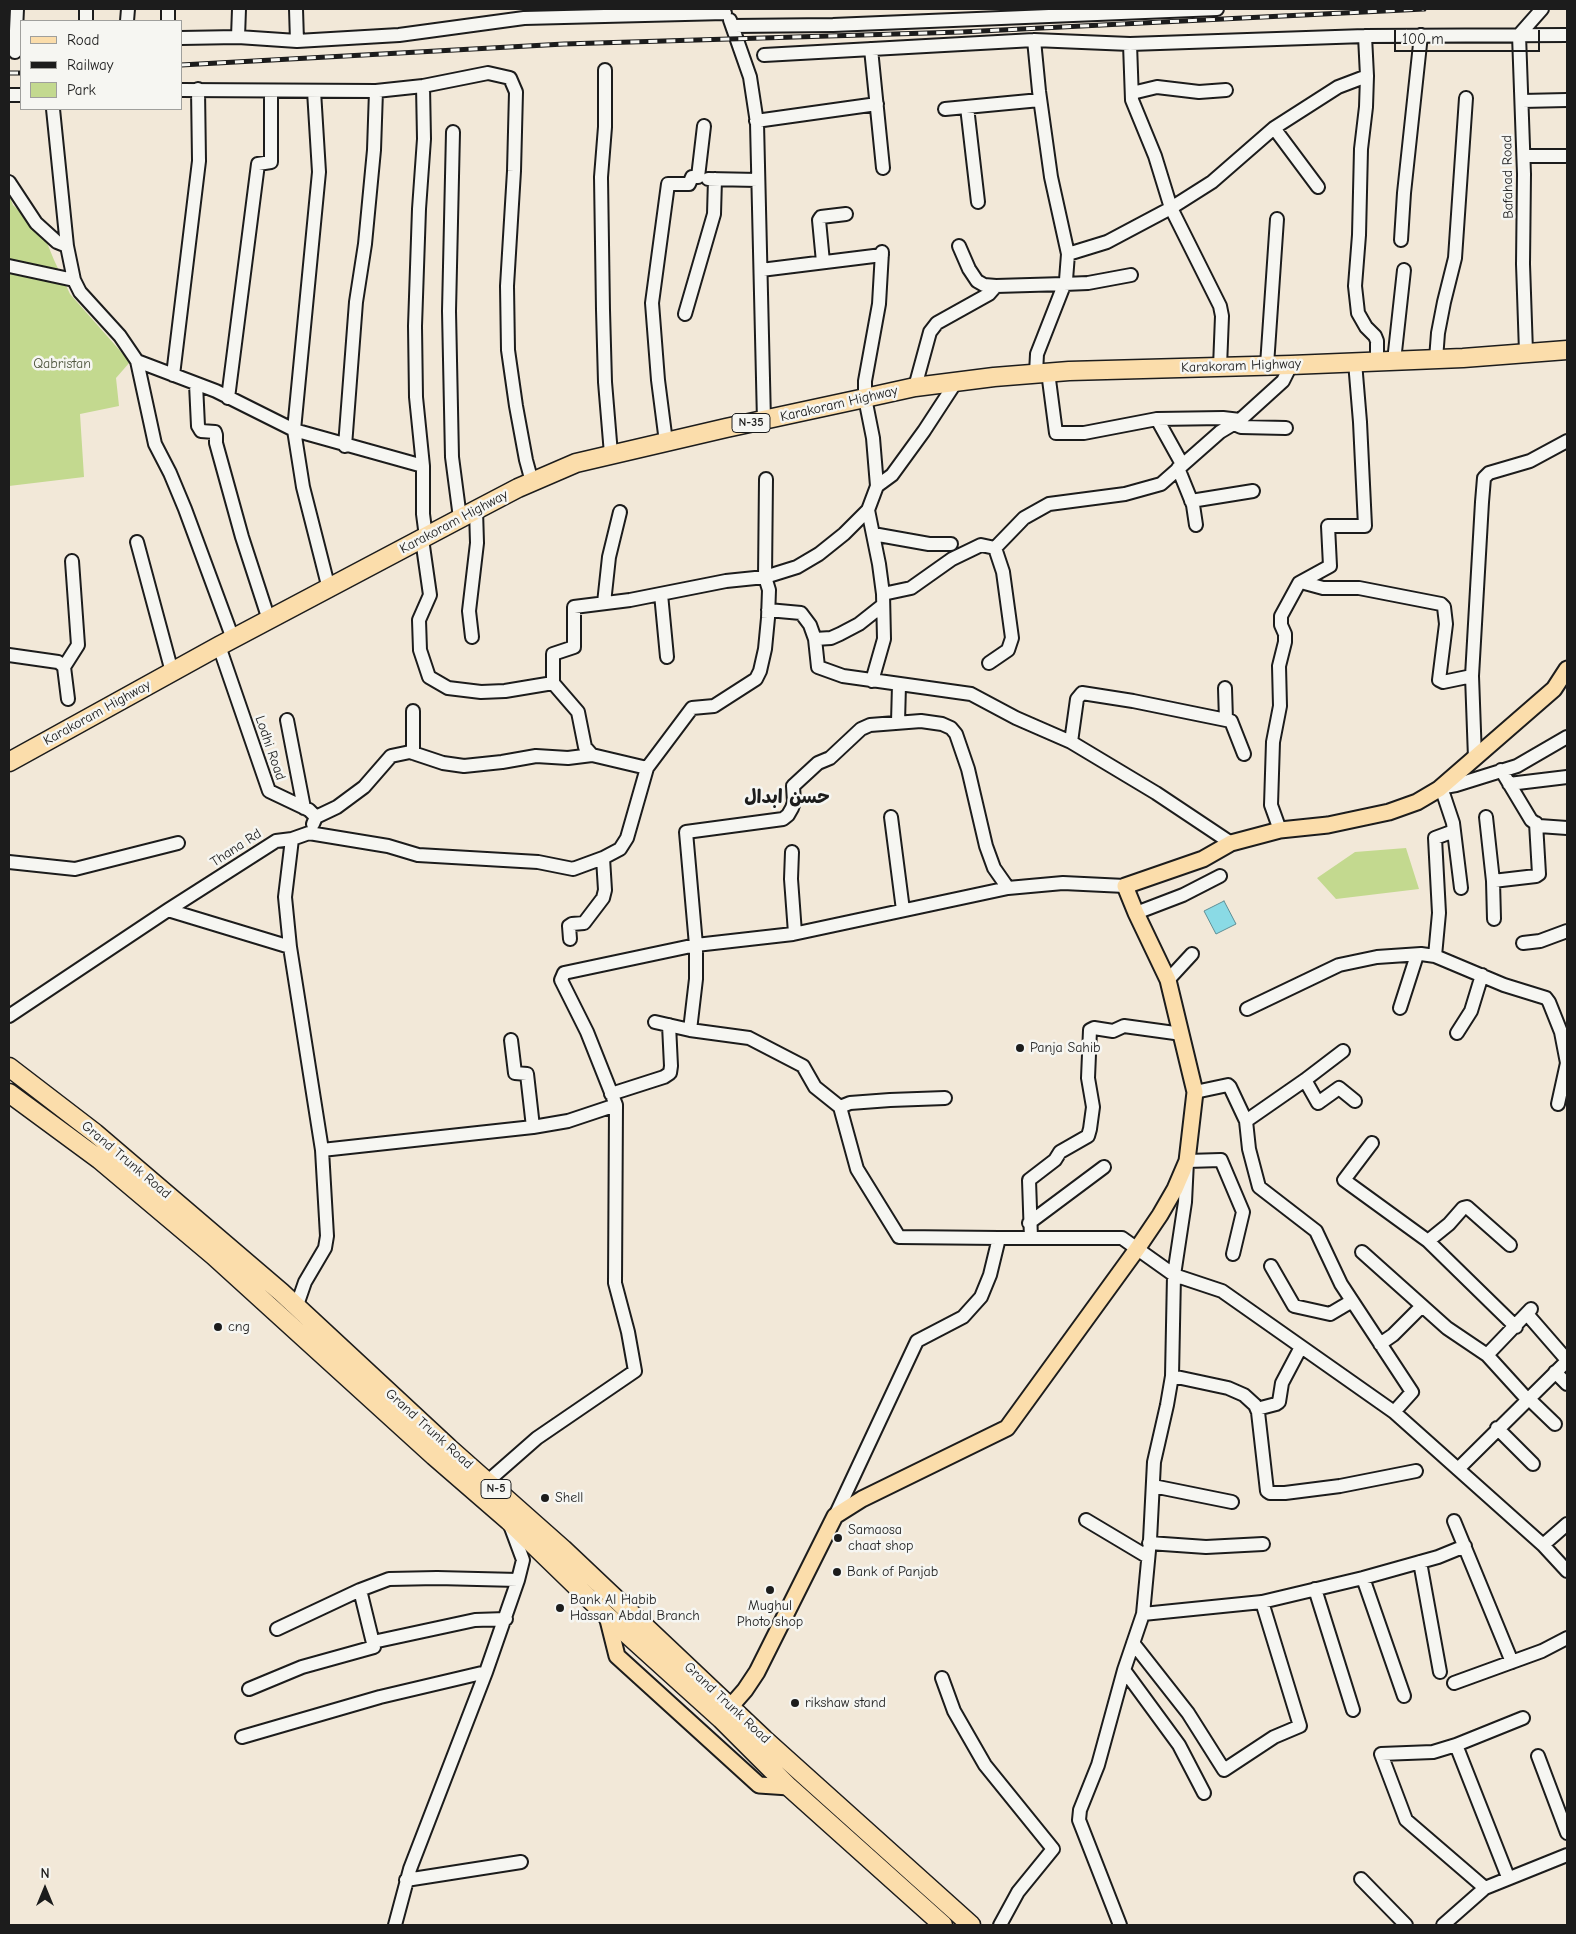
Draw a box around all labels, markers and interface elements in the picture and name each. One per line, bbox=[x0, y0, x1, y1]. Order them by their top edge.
legend bbox=[20, 20, 182, 110]
scale bar bbox=[1396, 20, 1542, 52]
text: 100 m bbox=[1402, 30, 1444, 48]
text: Road bbox=[67, 31, 99, 49]
text: Railway bbox=[67, 56, 113, 74]
text: Park bbox=[67, 81, 96, 99]
street label: Bafahad Road bbox=[1499, 135, 1517, 219]
park label: Qabristan bbox=[33, 356, 91, 372]
street label: Karakoram Highway bbox=[1181, 356, 1301, 376]
street label: Karakoram Highway bbox=[779, 382, 899, 426]
road number: N-35 bbox=[732, 413, 770, 432]
street label: Karakoram Highway bbox=[397, 486, 511, 558]
street label: Karakoram Highway bbox=[40, 677, 154, 749]
street label: Lodhi Road bbox=[251, 714, 289, 782]
district label: حسن ابدال bbox=[744, 787, 830, 809]
street label: Thana Rd bbox=[207, 825, 265, 871]
place label: Panja Sahib bbox=[1030, 1040, 1101, 1056]
marker: Panja Sahib bbox=[1014, 1042, 1026, 1054]
street label: Grand Trunk Road bbox=[78, 1118, 174, 1202]
place label: cng bbox=[228, 1319, 250, 1335]
marker: cng bbox=[212, 1321, 224, 1333]
street label: Grand Trunk Road bbox=[382, 1385, 476, 1473]
road number: N-5 bbox=[481, 1480, 511, 1498]
place label: Shell bbox=[555, 1490, 583, 1506]
marker: Shell bbox=[539, 1492, 551, 1504]
place label: Samaosa chaat shop bbox=[848, 1522, 914, 1554]
marker: Samaosa chaat shop bbox=[832, 1532, 844, 1544]
place label: Bank of Panjab bbox=[847, 1564, 938, 1580]
marker: Bank of Panjab bbox=[831, 1566, 843, 1578]
marker: Mughul Photo shop bbox=[764, 1584, 776, 1596]
place label: Bank Al Habib Hassan Abdal Branch bbox=[570, 1592, 700, 1624]
place label: Mughul Photo shop bbox=[737, 1598, 803, 1630]
marker: Bank Al Habib Hassan Abdal Branch bbox=[554, 1602, 566, 1614]
street label: Grand Trunk Road bbox=[680, 1659, 774, 1747]
place label: rikshaw stand bbox=[805, 1695, 886, 1711]
marker: rikshaw stand bbox=[789, 1697, 801, 1709]
north arrow bbox=[20, 1864, 70, 1914]
text: N bbox=[40, 1865, 50, 1882]

